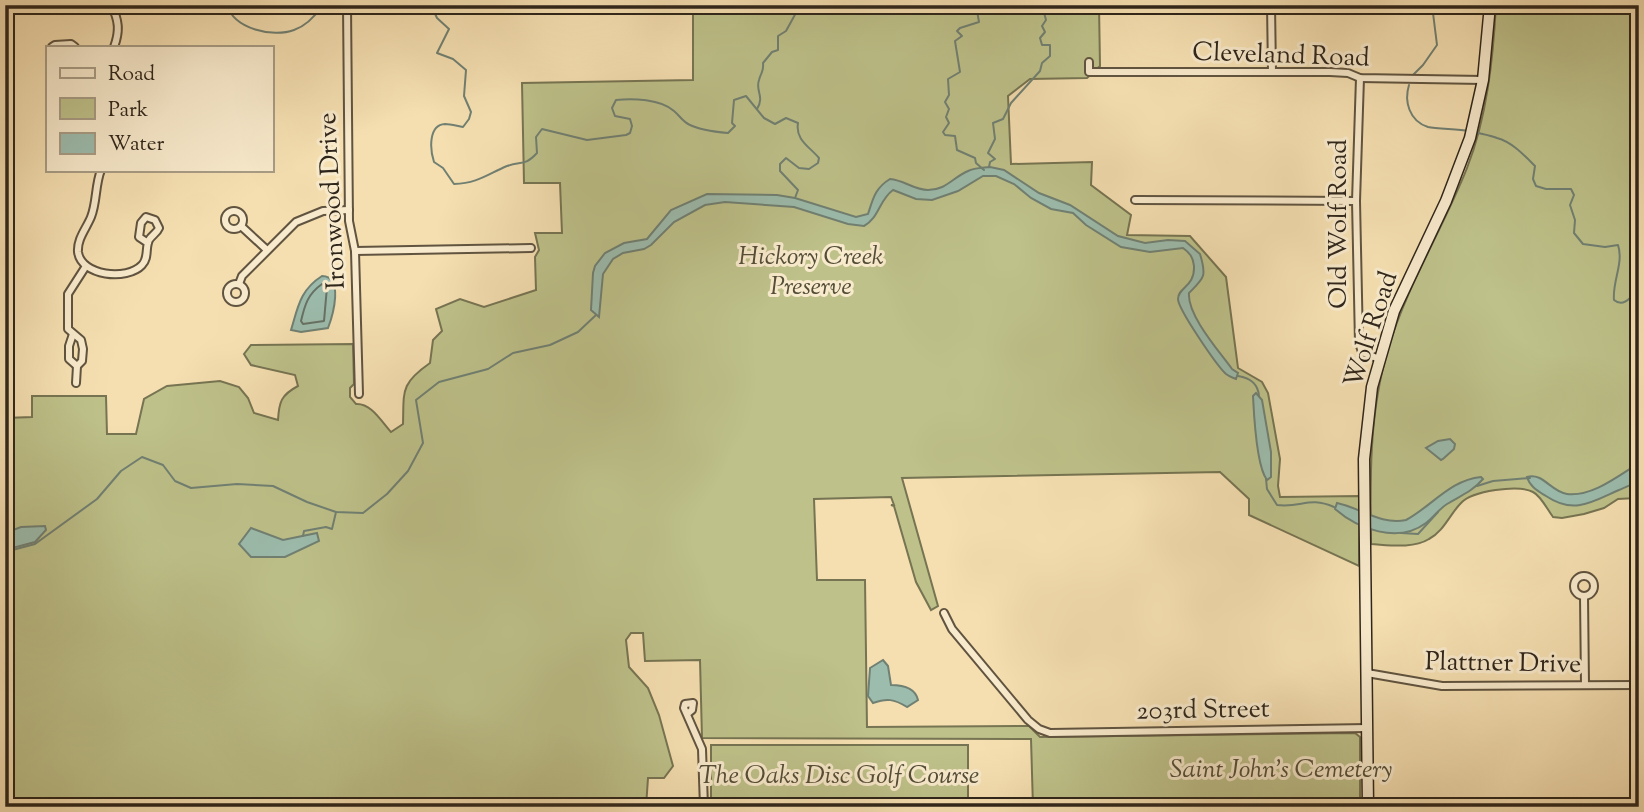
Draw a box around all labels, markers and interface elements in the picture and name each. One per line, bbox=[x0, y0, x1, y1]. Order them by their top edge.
street label: Cleveland Road bbox=[1192, 34, 1371, 78]
legend bbox=[46, 46, 273, 172]
text: Road bbox=[108, 60, 155, 90]
text: Park bbox=[108, 96, 149, 126]
street label: Ironwood Drive bbox=[310, 112, 356, 290]
text: Water bbox=[108, 130, 165, 160]
street label: Old Wolf Road bbox=[1321, 139, 1358, 309]
park label: Hickory Creek Preserve bbox=[738, 239, 884, 306]
street label: Wolf Road bbox=[1336, 267, 1408, 393]
street label: Plattner Drive bbox=[1424, 644, 1582, 684]
street label: 203rd Street bbox=[1136, 691, 1270, 731]
park label: Saint John's Cemetery bbox=[1170, 752, 1392, 789]
park label: The Oaks Disc Golf Course bbox=[699, 758, 979, 795]

